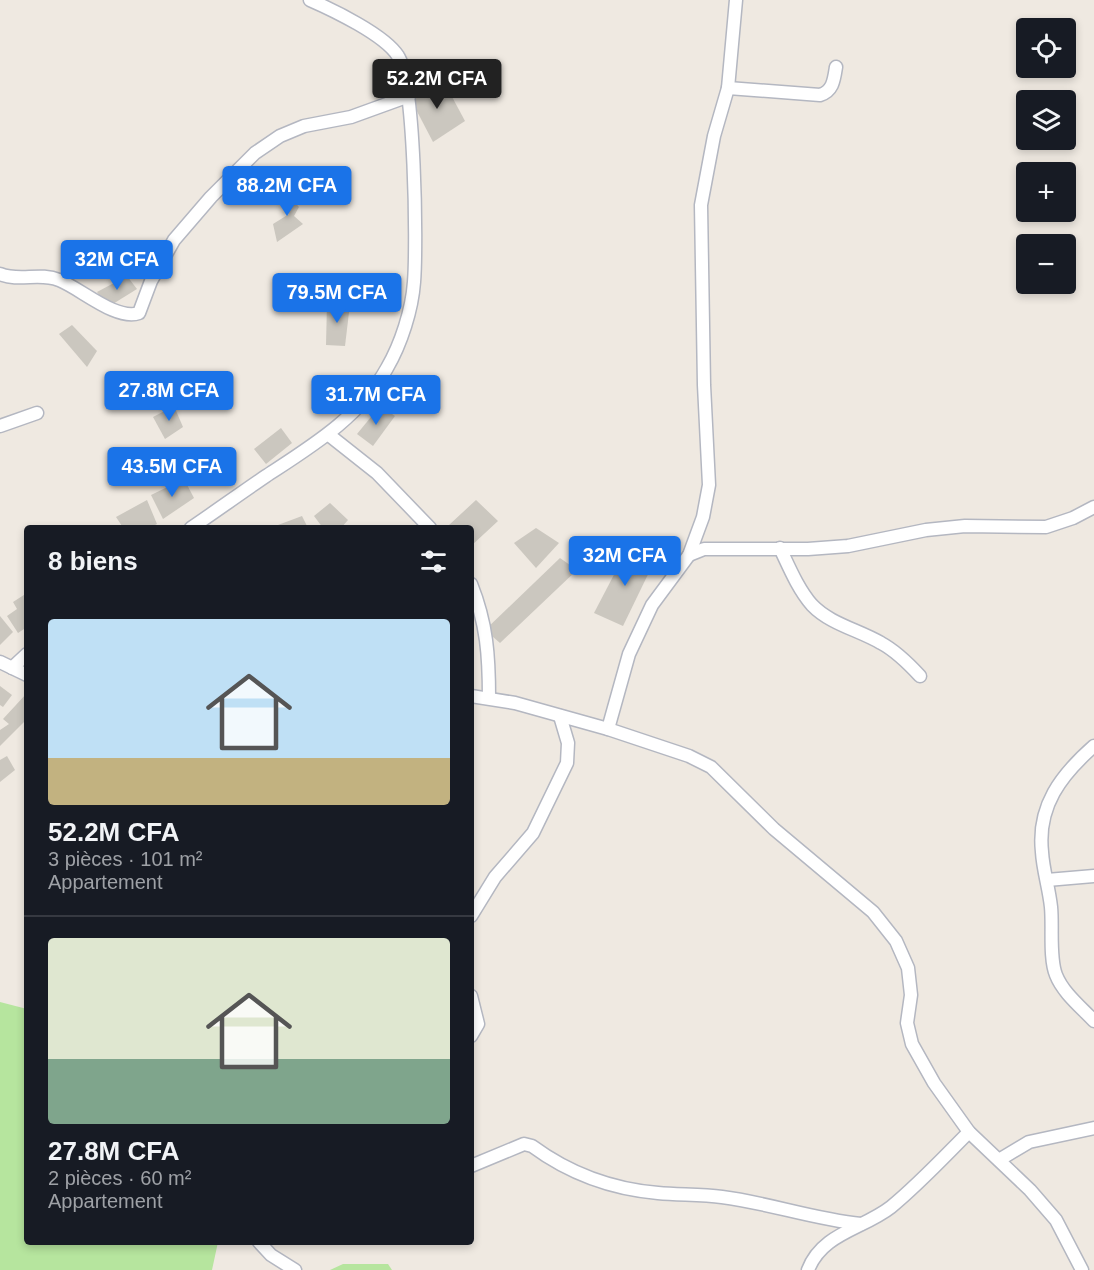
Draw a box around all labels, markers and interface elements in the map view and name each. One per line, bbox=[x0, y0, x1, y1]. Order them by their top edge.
map controls bbox=[1016, 18, 1076, 294]
button: locate bbox=[1016, 18, 1076, 78]
pin: 52.2M CFA bbox=[368, 59, 506, 110]
text: 52.2M CFA bbox=[386, 67, 488, 89]
button: layers bbox=[1016, 90, 1076, 150]
button: + bbox=[1016, 162, 1076, 222]
pin: 88.2M CFA bbox=[218, 166, 356, 217]
text: 88.2M CFA bbox=[236, 174, 338, 196]
button: − bbox=[1016, 234, 1076, 294]
pin: 32M CFA bbox=[62, 240, 172, 291]
text: 32M CFA bbox=[75, 248, 159, 270]
pin: 79.5M CFA bbox=[268, 273, 406, 324]
text: 79.5M CFA bbox=[286, 281, 388, 303]
pin: 27.8M CFA bbox=[100, 371, 238, 422]
pin: 31.7M CFA bbox=[307, 375, 445, 426]
text: 27.8M CFA bbox=[118, 379, 220, 401]
text: 31.7M CFA bbox=[325, 383, 427, 405]
pin: 43.5M CFA bbox=[103, 447, 241, 498]
text: 43.5M CFA bbox=[121, 455, 223, 477]
pin: 32M CFA bbox=[570, 536, 680, 587]
text: 32M CFA bbox=[583, 544, 667, 566]
icon: filters bbox=[417, 545, 450, 578]
text: 8 biens bbox=[48, 546, 138, 576]
icon: home bbox=[195, 658, 303, 766]
text: 52.2M CFA bbox=[48, 817, 180, 847]
text: 3 pièces · 101 m² bbox=[48, 848, 203, 870]
text: Appartement bbox=[48, 871, 163, 893]
icon: home bbox=[195, 977, 303, 1085]
text: 27.8M CFA bbox=[48, 1136, 180, 1166]
text: 2 pièces · 60 m² bbox=[48, 1167, 191, 1189]
text: Appartement bbox=[48, 1190, 163, 1212]

